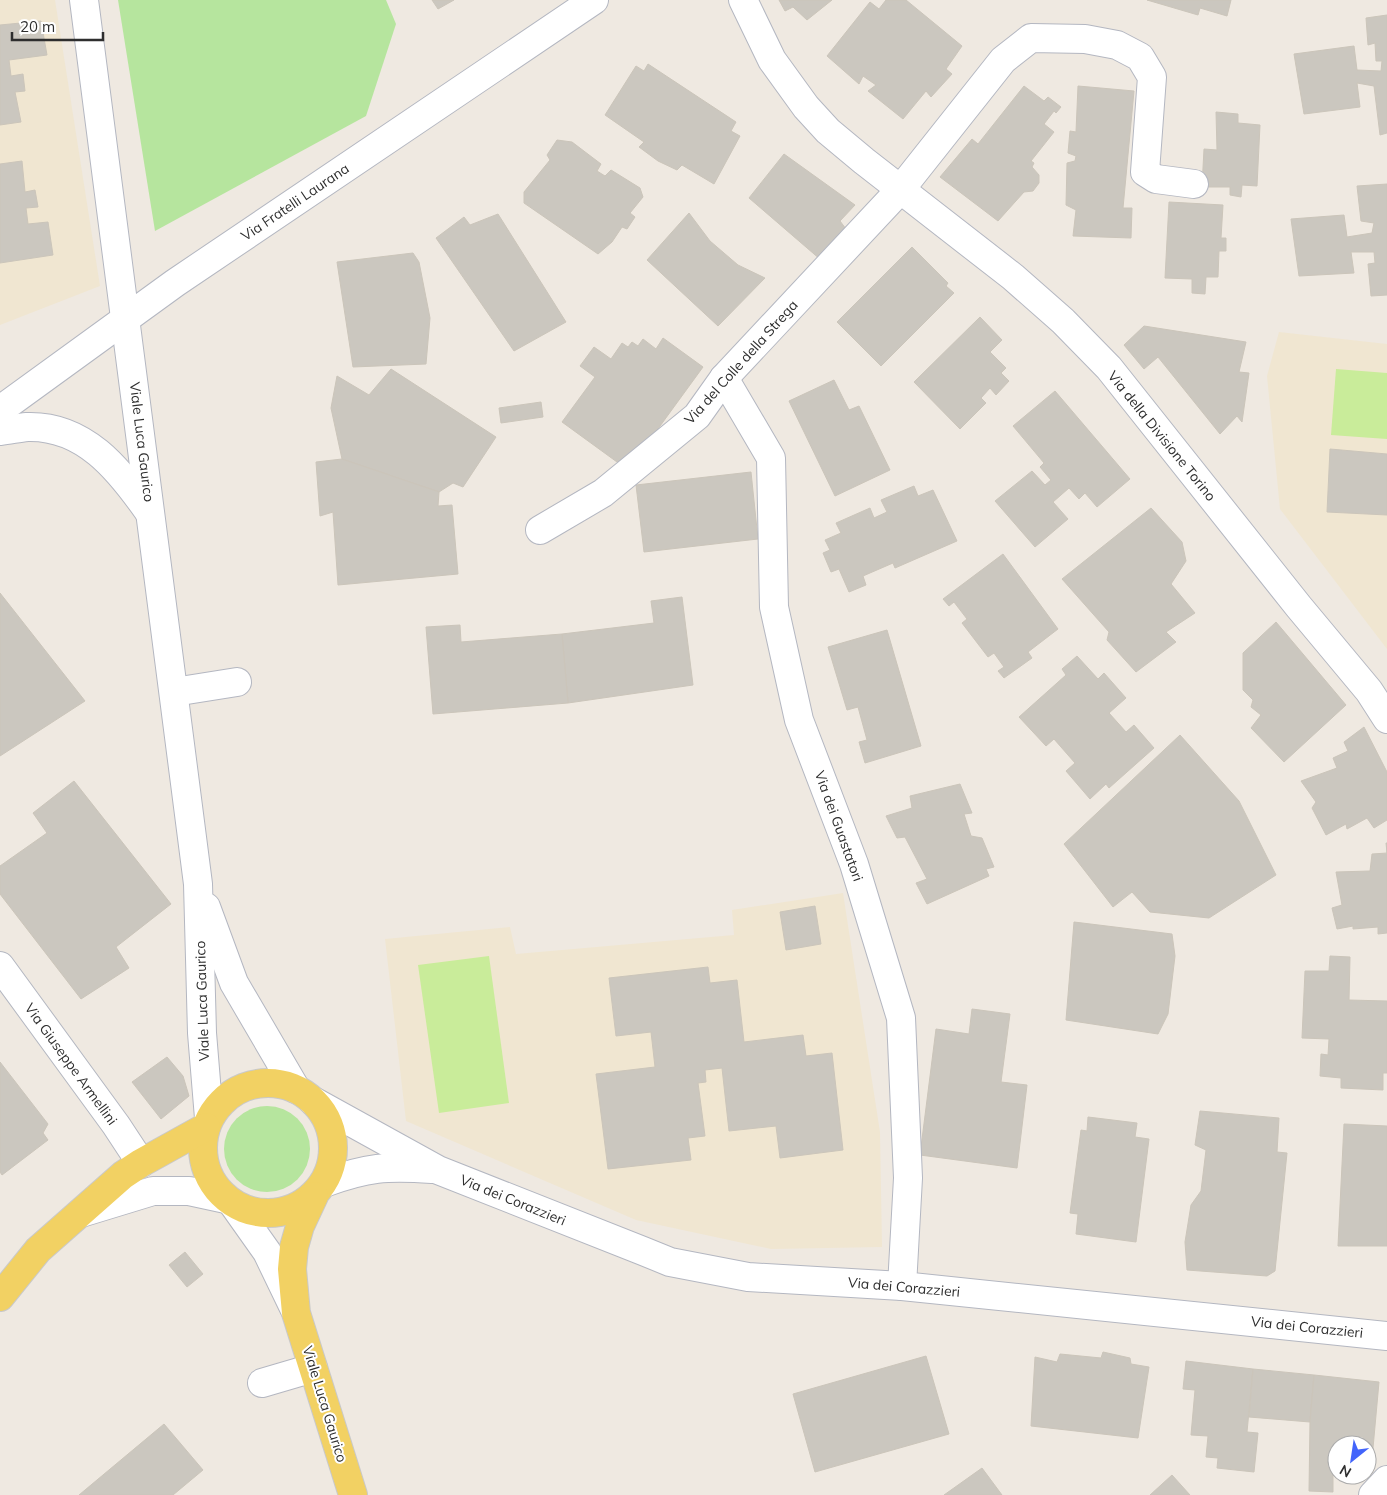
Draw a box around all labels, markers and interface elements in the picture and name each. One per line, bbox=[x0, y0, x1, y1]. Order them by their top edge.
scale bar bbox=[12, 10, 104, 42]
text: 20 m bbox=[20, 17, 55, 36]
street label: Via Fratelli Laurana bbox=[238, 159, 352, 245]
street label: Via del Colle della Strega bbox=[680, 296, 802, 428]
street label: Via della Divisione Torino bbox=[1104, 367, 1220, 505]
street label: Viale Luca Gaurico bbox=[126, 381, 158, 503]
street label: Via dei Guastatori bbox=[811, 768, 867, 884]
street label: Viale Luca Gaurico bbox=[191, 940, 213, 1062]
street label: Via Giuseppe Armellini bbox=[21, 1000, 121, 1128]
street label: Via dei Corazzieri bbox=[457, 1171, 569, 1229]
street label: Via dei Corazzieri bbox=[847, 1273, 961, 1301]
street label: Via dei Corazzieri bbox=[1250, 1312, 1364, 1342]
street label: Viale Luca Gaurico bbox=[299, 1344, 351, 1464]
north arrow bbox=[1327, 1435, 1377, 1485]
text: N bbox=[1336, 1461, 1355, 1482]

